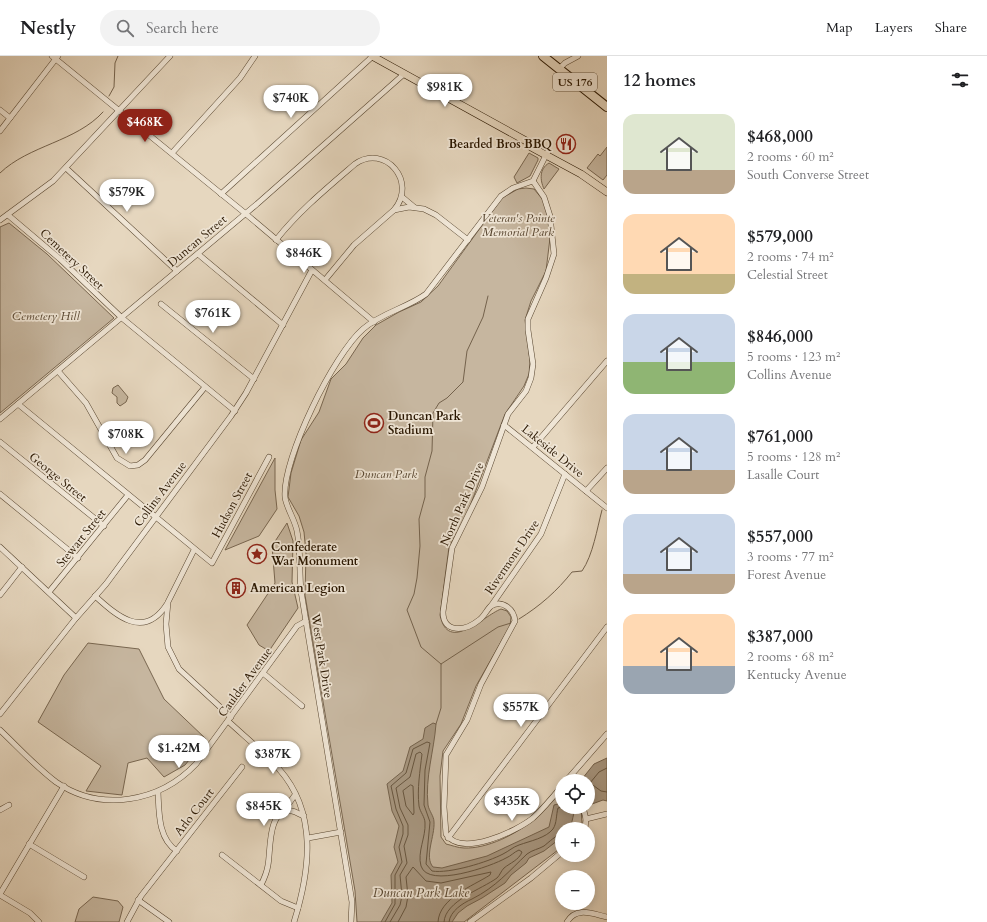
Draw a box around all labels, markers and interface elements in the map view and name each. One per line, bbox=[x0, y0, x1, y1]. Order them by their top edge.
search box bbox=[100, 10, 380, 46]
text: Nestly bbox=[20, 15, 76, 41]
icon: search bbox=[114, 17, 136, 39]
text: Search here bbox=[146, 18, 219, 38]
text: Map bbox=[826, 18, 853, 37]
text: Layers bbox=[875, 18, 913, 37]
text: Share bbox=[935, 18, 967, 37]
text: 12 homes bbox=[623, 69, 696, 92]
icon: filters bbox=[949, 69, 971, 91]
road number: US 176 bbox=[553, 73, 597, 91]
pin: $981K bbox=[417, 74, 473, 108]
text: $981K bbox=[426, 78, 464, 96]
pin: $740K bbox=[263, 85, 319, 119]
text: $740K bbox=[272, 89, 310, 107]
pin: $468K bbox=[117, 109, 173, 143]
text: $468K bbox=[126, 113, 164, 131]
text: $468,000 bbox=[747, 125, 813, 148]
icon: home bbox=[655, 130, 703, 178]
restaurant icon: Bearded Bros BBQ bbox=[555, 133, 577, 155]
place label: Bearded Bros BBQ bbox=[449, 136, 552, 152]
text: 2 rooms · 60 m² bbox=[747, 148, 834, 166]
text: South Converse Street bbox=[747, 166, 869, 184]
pin: $579K bbox=[99, 179, 155, 213]
text: $579K bbox=[108, 183, 146, 201]
park label: Veteran's Pointe Memorial Park bbox=[481, 210, 555, 240]
street label: Duncan Street bbox=[164, 211, 230, 271]
street label: Cemetery Street bbox=[36, 225, 108, 293]
text: $579,000 bbox=[747, 225, 813, 248]
icon: home bbox=[655, 230, 703, 278]
pin: $846K bbox=[276, 240, 332, 274]
text: $846K bbox=[285, 244, 323, 262]
text: 2 rooms · 74 m² bbox=[747, 248, 834, 266]
text: Celestial Street bbox=[747, 266, 828, 284]
pin: $761K bbox=[185, 300, 241, 334]
text: $761K bbox=[194, 304, 232, 322]
park label: Cemetery Hill bbox=[12, 308, 81, 324]
text: $846,000 bbox=[747, 325, 813, 348]
icon: home bbox=[655, 330, 703, 378]
text: 5 rooms · 123 m² bbox=[747, 348, 840, 366]
text: Collins Avenue bbox=[747, 366, 832, 384]
place label: Duncan Park Stadium bbox=[388, 408, 462, 438]
sports icon: Duncan Park Stadium bbox=[363, 412, 385, 434]
pin: $708K bbox=[98, 421, 154, 455]
street label: Lakeside Drive bbox=[519, 421, 587, 481]
text: $708K bbox=[107, 425, 145, 443]
text: $761,000 bbox=[747, 425, 813, 448]
icon: home bbox=[655, 430, 703, 478]
text: 5 rooms · 128 m² bbox=[747, 448, 840, 466]
street label: George Street bbox=[26, 449, 90, 505]
street label: Collins Avenue bbox=[130, 458, 190, 530]
street label: North Park Drive bbox=[436, 460, 488, 548]
park label: Duncan Park bbox=[355, 466, 417, 482]
text: Lasalle Court bbox=[747, 466, 819, 484]
street label: Hudson Street bbox=[208, 469, 256, 541]
street label: Stewart Street bbox=[53, 505, 109, 570]
street label: Rivermont Drive bbox=[481, 516, 543, 598]
text: $557,000 bbox=[747, 525, 813, 548]
icon: home bbox=[655, 530, 703, 578]
place label: Confederate War Monument bbox=[270, 539, 359, 569]
place icon: Confederate War Monument bbox=[246, 543, 268, 565]
text: 3 rooms · 77 m² bbox=[747, 548, 834, 566]
text: Forest Avenue bbox=[747, 566, 826, 584]
building icon: American Legion bbox=[225, 577, 247, 599]
place label: American Legion bbox=[250, 580, 346, 596]
street label: West Park Drive bbox=[307, 612, 337, 699]
text: $387,000 bbox=[747, 625, 813, 648]
icon: home bbox=[655, 630, 703, 678]
street label: Caulder Avenue bbox=[214, 644, 276, 720]
text: 2 rooms · 68 m² bbox=[747, 648, 834, 666]
text: Kentucky Avenue bbox=[747, 666, 847, 684]
pin: $557K bbox=[493, 694, 549, 728]
text: $557K bbox=[502, 698, 540, 716]
pin: $1.42M bbox=[146, 735, 212, 769]
text: $1.42M bbox=[157, 739, 201, 757]
pin: $387K bbox=[245, 741, 301, 775]
text: $387K bbox=[254, 745, 292, 763]
map controls bbox=[555, 774, 595, 910]
button: locate bbox=[555, 774, 595, 814]
street label: Arlo Court bbox=[170, 785, 218, 839]
pin: $435K bbox=[484, 788, 540, 822]
text: $435K bbox=[493, 792, 531, 810]
pin: $845K bbox=[236, 793, 292, 827]
text: $845K bbox=[245, 797, 283, 815]
button: + bbox=[555, 822, 595, 862]
button: − bbox=[555, 870, 595, 910]
water label: Duncan Park Lake bbox=[373, 884, 470, 902]

